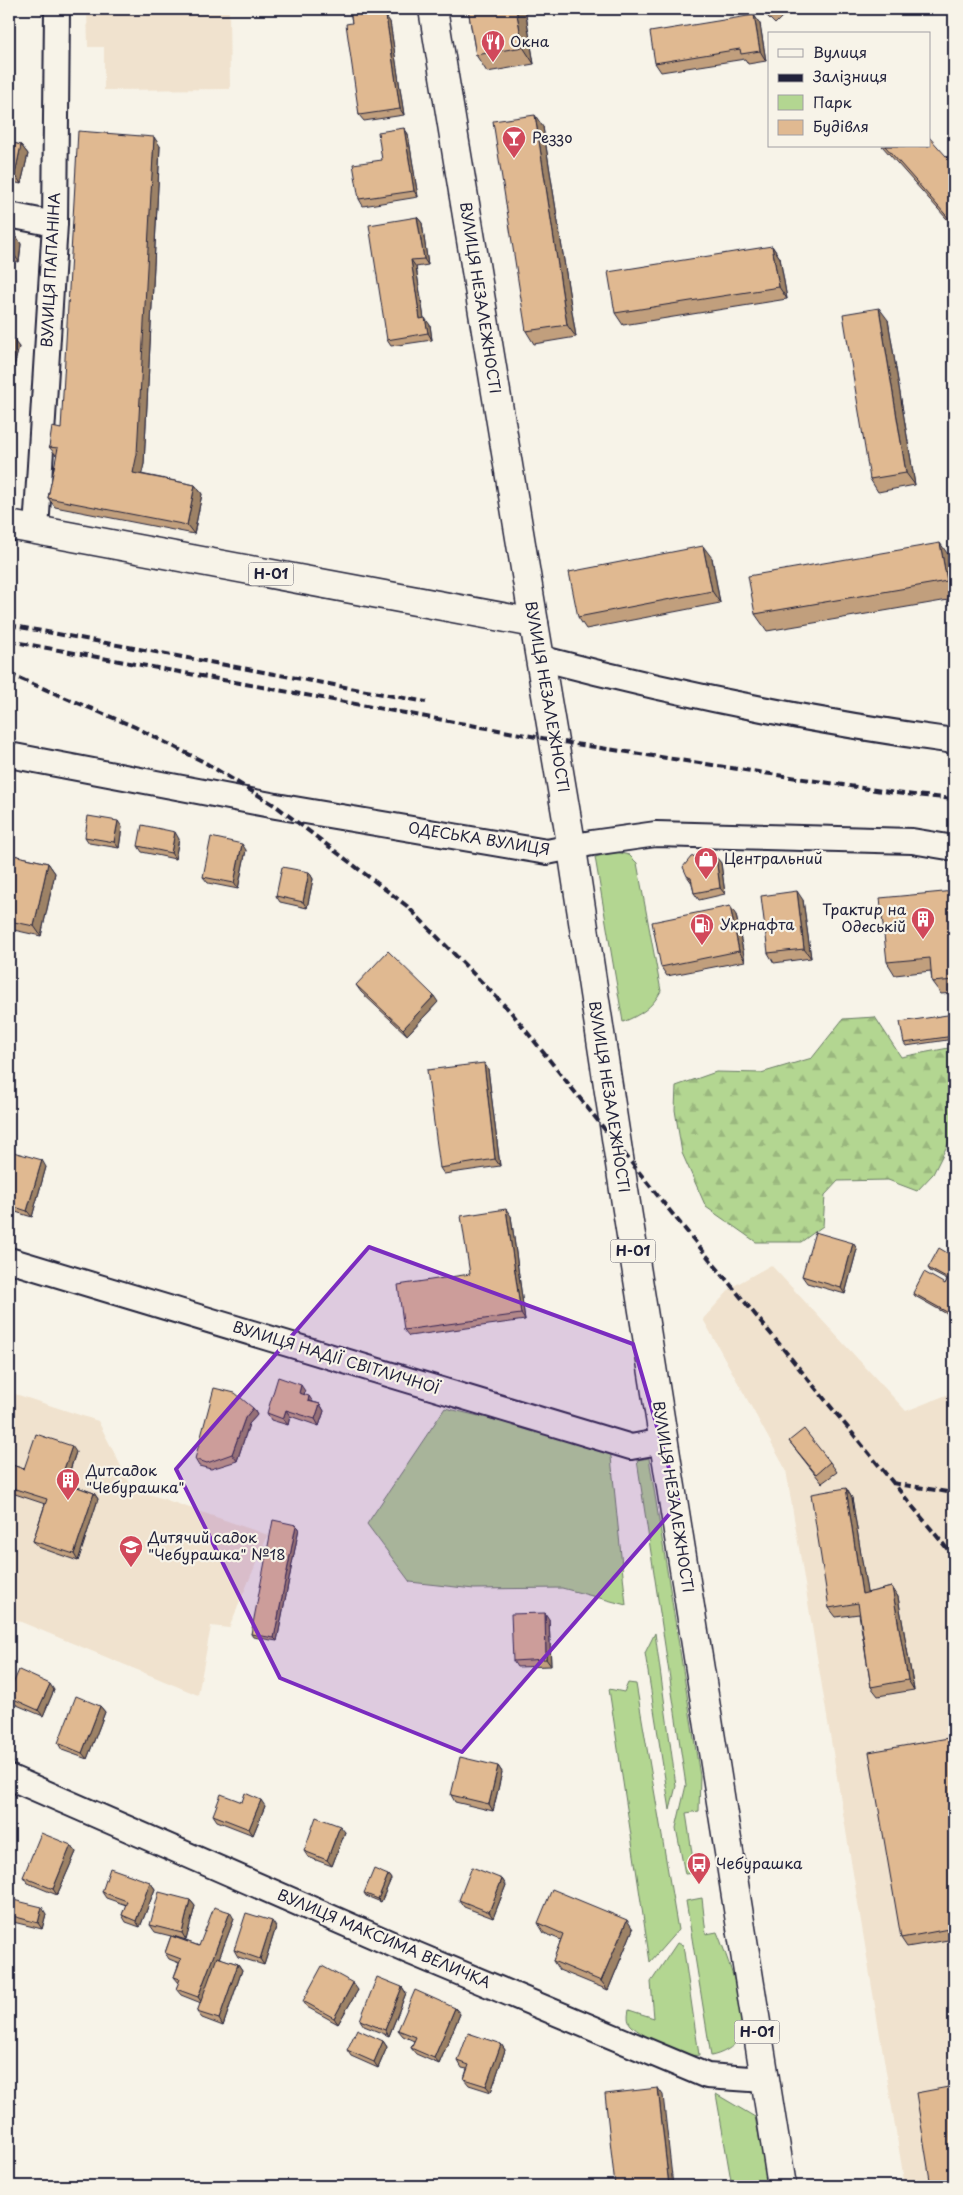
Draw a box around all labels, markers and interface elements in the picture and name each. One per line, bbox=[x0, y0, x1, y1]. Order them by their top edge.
restaurant icon: Окна bbox=[480, 29, 506, 63]
place label: Окна bbox=[510, 29, 550, 52]
legend bbox=[768, 32, 930, 148]
text: Вулиця bbox=[813, 40, 867, 63]
text: Залізниця bbox=[812, 64, 887, 87]
text: Парк bbox=[813, 90, 852, 113]
text: Будівля bbox=[813, 114, 869, 137]
bar icon: Реззо bbox=[501, 125, 527, 159]
place label: Реззо bbox=[532, 125, 573, 148]
street label: ВУЛИЦЯ ПАПАНІНА bbox=[34, 192, 65, 348]
street label: ВУЛИЦЯ НЕЗАЛЕЖНОСТІ bbox=[455, 200, 508, 395]
road number: Н-01 bbox=[248, 562, 294, 586]
street label: ВУЛИЦЯ НЕЗАЛЕЖНОСТІ bbox=[520, 599, 577, 794]
street label: ОДЕСЬКА ВУЛИЦЯ bbox=[407, 815, 552, 860]
shop icon: Центральний bbox=[693, 846, 719, 880]
place label: Центральний bbox=[724, 846, 823, 869]
place label: Трактир на Одеській bbox=[822, 897, 907, 937]
building icon: Трактир на Одеській bbox=[910, 906, 936, 940]
fuel station icon: Укрнафта bbox=[689, 912, 715, 946]
place label: Укрнафта bbox=[720, 912, 795, 935]
street label: ВУЛИЦЯ НЕЗАЛЕЖНОСТІ bbox=[584, 999, 637, 1194]
road number: Н-01 bbox=[610, 1240, 656, 1262]
street label: ВУЛИЦЯ НАДІЇ СВІТЛИЧНОЇ bbox=[230, 1314, 444, 1399]
street label: ВУЛИЦЯ НЕЗАЛЕЖНОСТІ bbox=[648, 1399, 701, 1594]
place label: Дитсадок "Чебурашка" bbox=[85, 1458, 184, 1498]
building icon: Дитсадок "Чебурашка" bbox=[55, 1467, 81, 1501]
place label: Дитячий садок "Чебурашка" №18 bbox=[147, 1525, 286, 1565]
school or university icon: Дитячий садок "Чебурашка" №18 bbox=[118, 1534, 144, 1568]
bus stop icon: Чебурашка bbox=[686, 1851, 712, 1885]
place label: Чебурашка bbox=[716, 1851, 803, 1874]
street label: ВУЛИЦЯ МАКСИМА ВЕЛИЧКА bbox=[274, 1882, 495, 1993]
road number: Н-01 bbox=[734, 2020, 780, 2044]

